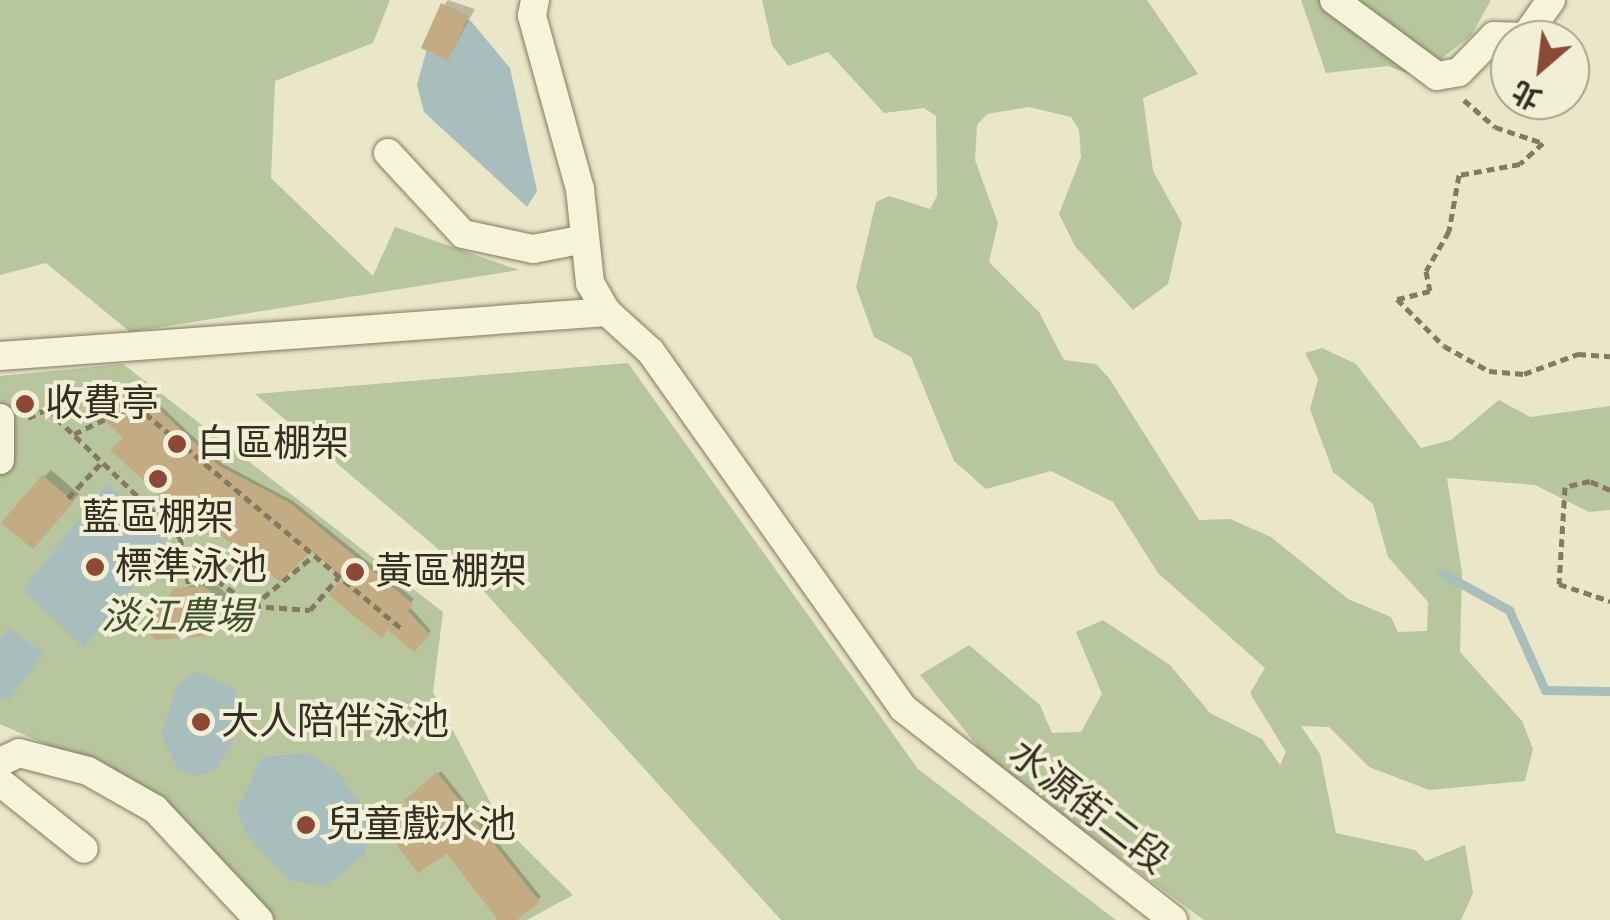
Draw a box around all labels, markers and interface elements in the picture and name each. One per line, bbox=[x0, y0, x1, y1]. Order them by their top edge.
north arrow bbox=[1490, 20, 1590, 120]
text: 北 bbox=[1507, 74, 1547, 116]
place label: 收費亭 bbox=[45, 381, 159, 427]
marker: 收費亭 bbox=[14, 393, 36, 415]
place label: 白區棚架 bbox=[197, 421, 349, 467]
marker: 白區棚架 bbox=[166, 433, 188, 455]
marker: 藍區棚架 bbox=[147, 468, 169, 490]
place label: 藍區棚架 bbox=[82, 495, 234, 541]
place label: 標準泳池 bbox=[115, 544, 267, 590]
place label: 黃區棚架 bbox=[375, 549, 527, 595]
marker: 標準泳池 bbox=[84, 556, 106, 578]
marker: 黃區棚架 bbox=[344, 561, 366, 583]
park label: 淡江農場 bbox=[101, 594, 253, 640]
place label: 大人陪伴泳池 bbox=[221, 699, 449, 745]
marker: 大人陪伴泳池 bbox=[190, 711, 212, 733]
street label: 水源街二段 bbox=[1000, 731, 1178, 883]
place label: 兒童戲水池 bbox=[326, 802, 516, 848]
marker: 兒童戲水池 bbox=[295, 814, 317, 836]

